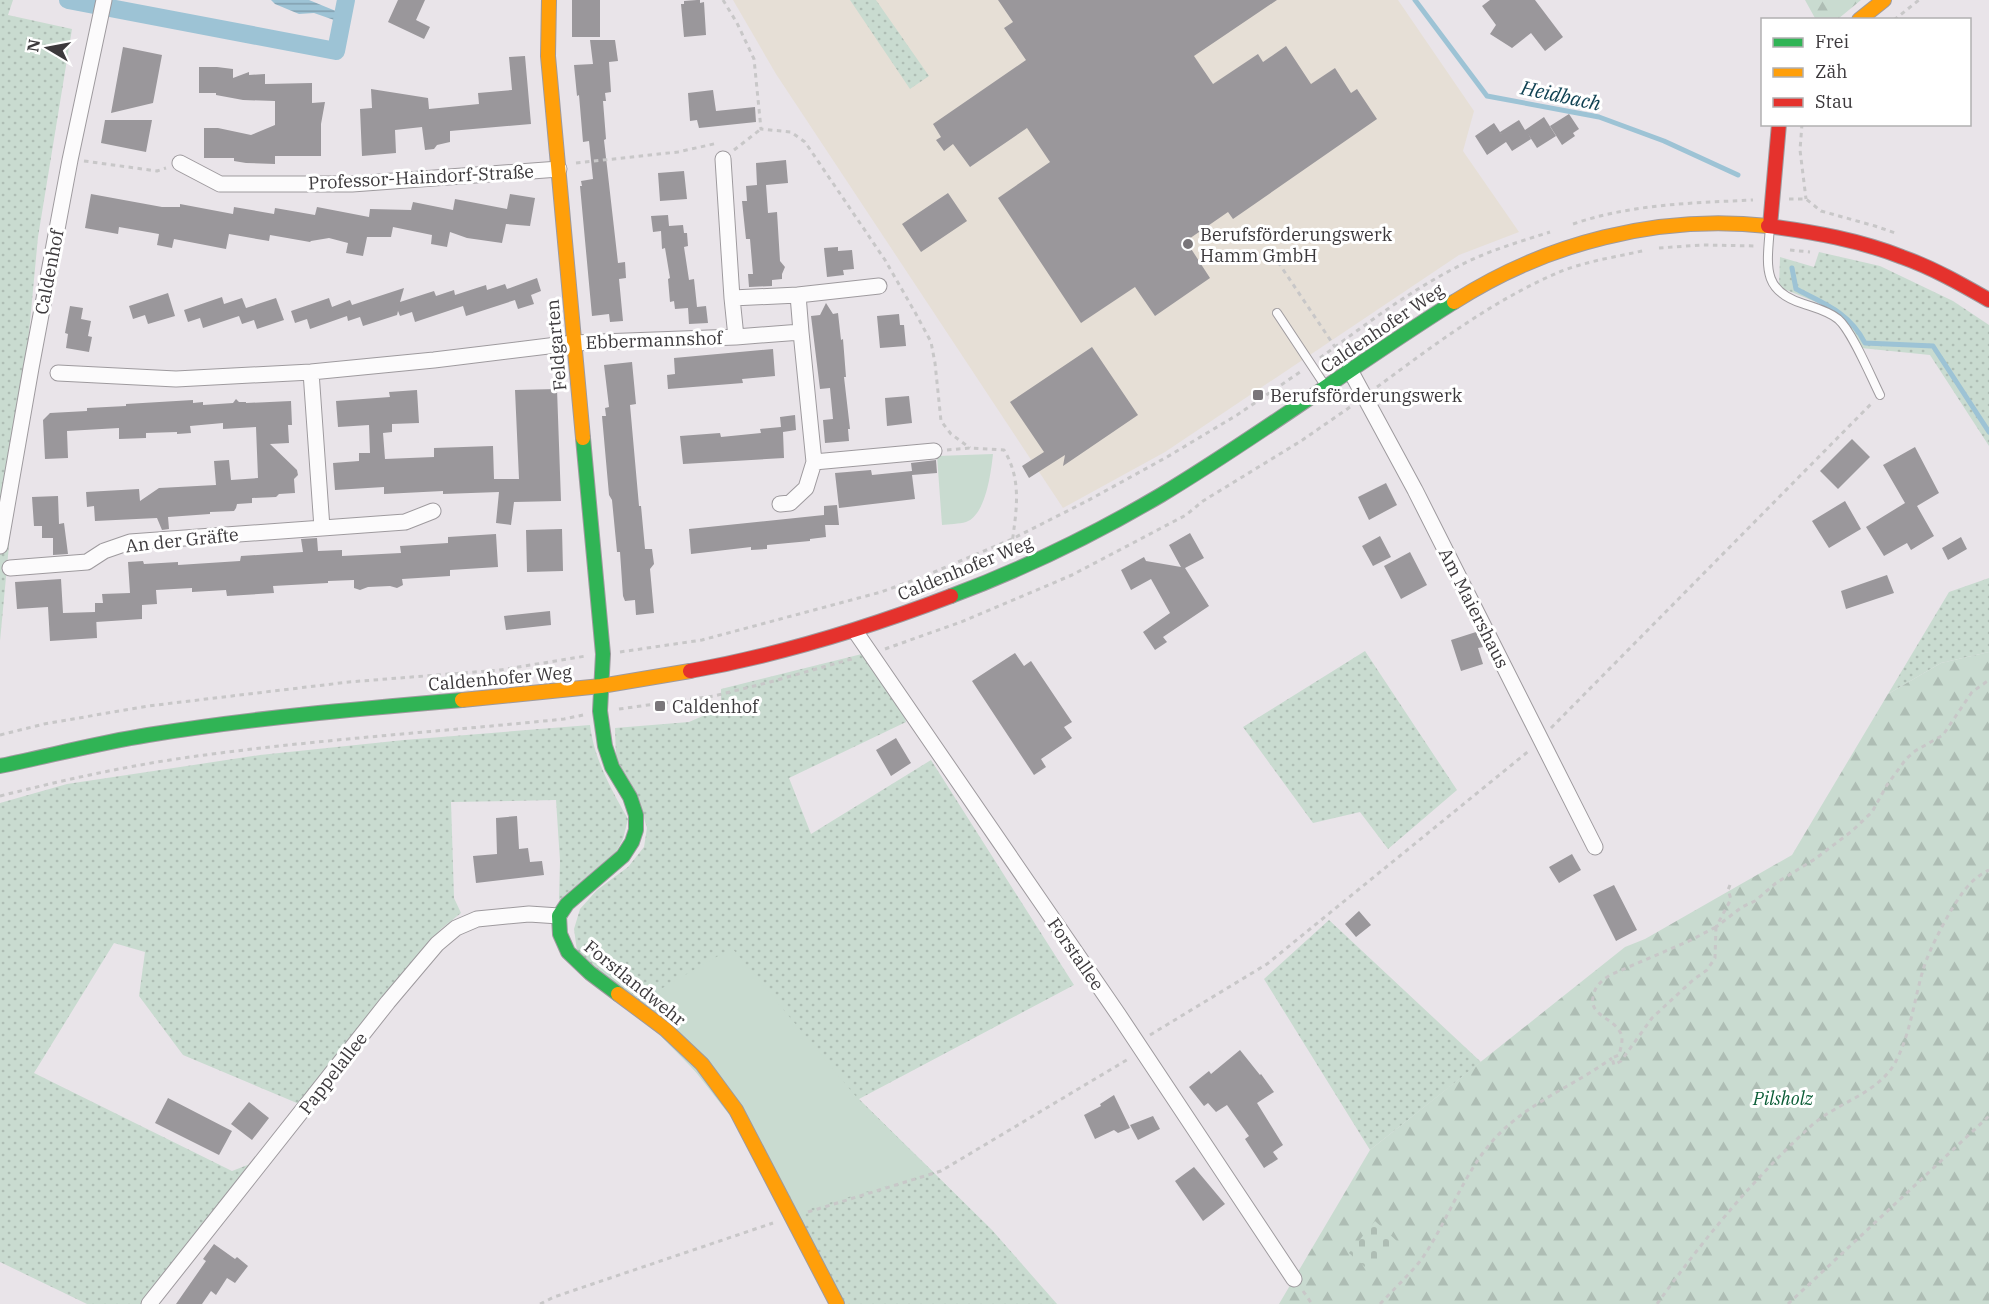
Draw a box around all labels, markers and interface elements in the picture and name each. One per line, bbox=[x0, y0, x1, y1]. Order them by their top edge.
north arrow bbox=[18, 18, 78, 78]
legend bbox=[1761, 18, 1971, 126]
text: Frei bbox=[1815, 30, 1849, 53]
text: N bbox=[22, 37, 44, 53]
text: Zäh bbox=[1815, 60, 1848, 83]
water label: Heidbach bbox=[1518, 73, 1603, 117]
text: Stau bbox=[1815, 90, 1853, 113]
street label: Professor-Haindorf-Straße bbox=[307, 160, 535, 194]
place label: Berufsförderungswerk Hamm GmbH bbox=[1200, 223, 1393, 267]
street label: Caldenhof bbox=[29, 226, 69, 317]
marker: Berufsförderungswerk Hamm GmbH bbox=[1181, 237, 1195, 251]
street label: Caldenhofer Weg bbox=[1316, 278, 1448, 378]
street label: Feldgarten bbox=[541, 298, 571, 392]
street label: Ebbermannshof bbox=[585, 326, 725, 354]
place label: Berufsförderungswerk bbox=[1270, 384, 1463, 407]
marker: Berufsförderungswerk bbox=[1251, 388, 1265, 402]
street label: An der Gräfte bbox=[124, 523, 240, 557]
street label: Caldenhofer Weg bbox=[894, 530, 1036, 606]
street label: Am Maiershaus bbox=[1434, 544, 1514, 672]
street label: Caldenhofer Weg bbox=[427, 660, 573, 696]
place label: Caldenhof bbox=[672, 695, 760, 718]
marker: Caldenhof bbox=[653, 699, 667, 713]
street label: Forstallee bbox=[1043, 913, 1109, 995]
street label: Forstlandwehr bbox=[580, 935, 690, 1031]
street label: Pappelallee bbox=[294, 1027, 372, 1119]
park label: Pilsholz bbox=[1752, 1087, 1814, 1110]

